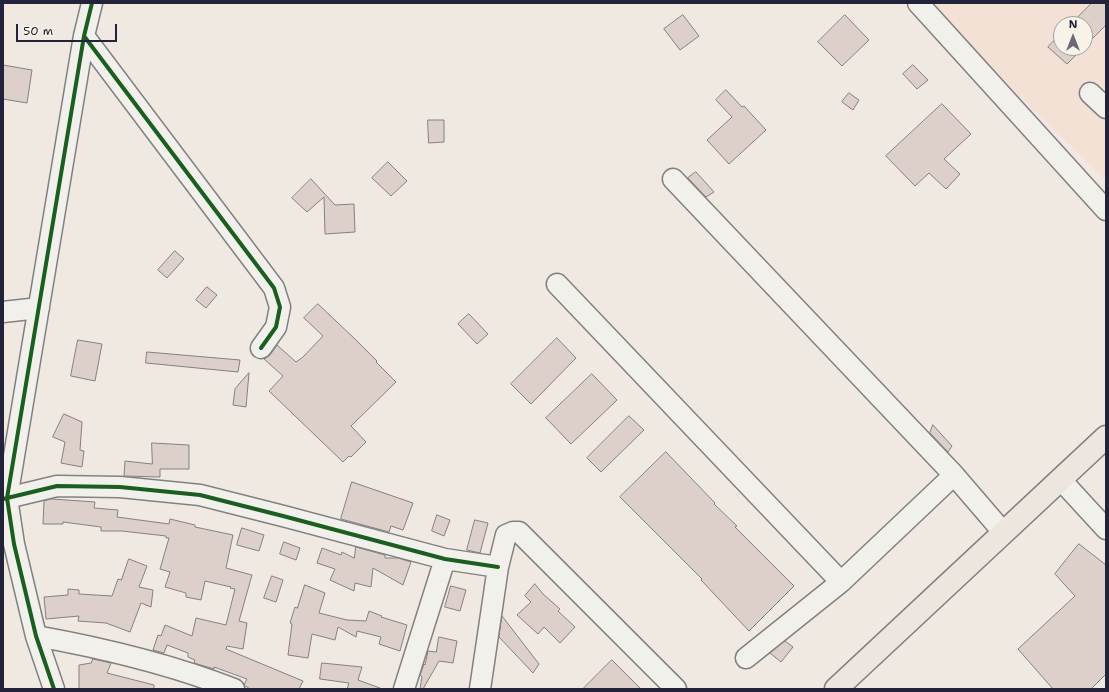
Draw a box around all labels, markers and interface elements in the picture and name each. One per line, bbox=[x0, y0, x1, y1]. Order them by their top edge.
scale bar bbox=[18, 16, 119, 42]
north arrow bbox=[1053, 16, 1093, 56]
text: N bbox=[1069, 17, 1077, 32]
text: 50 m bbox=[23, 23, 53, 39]

